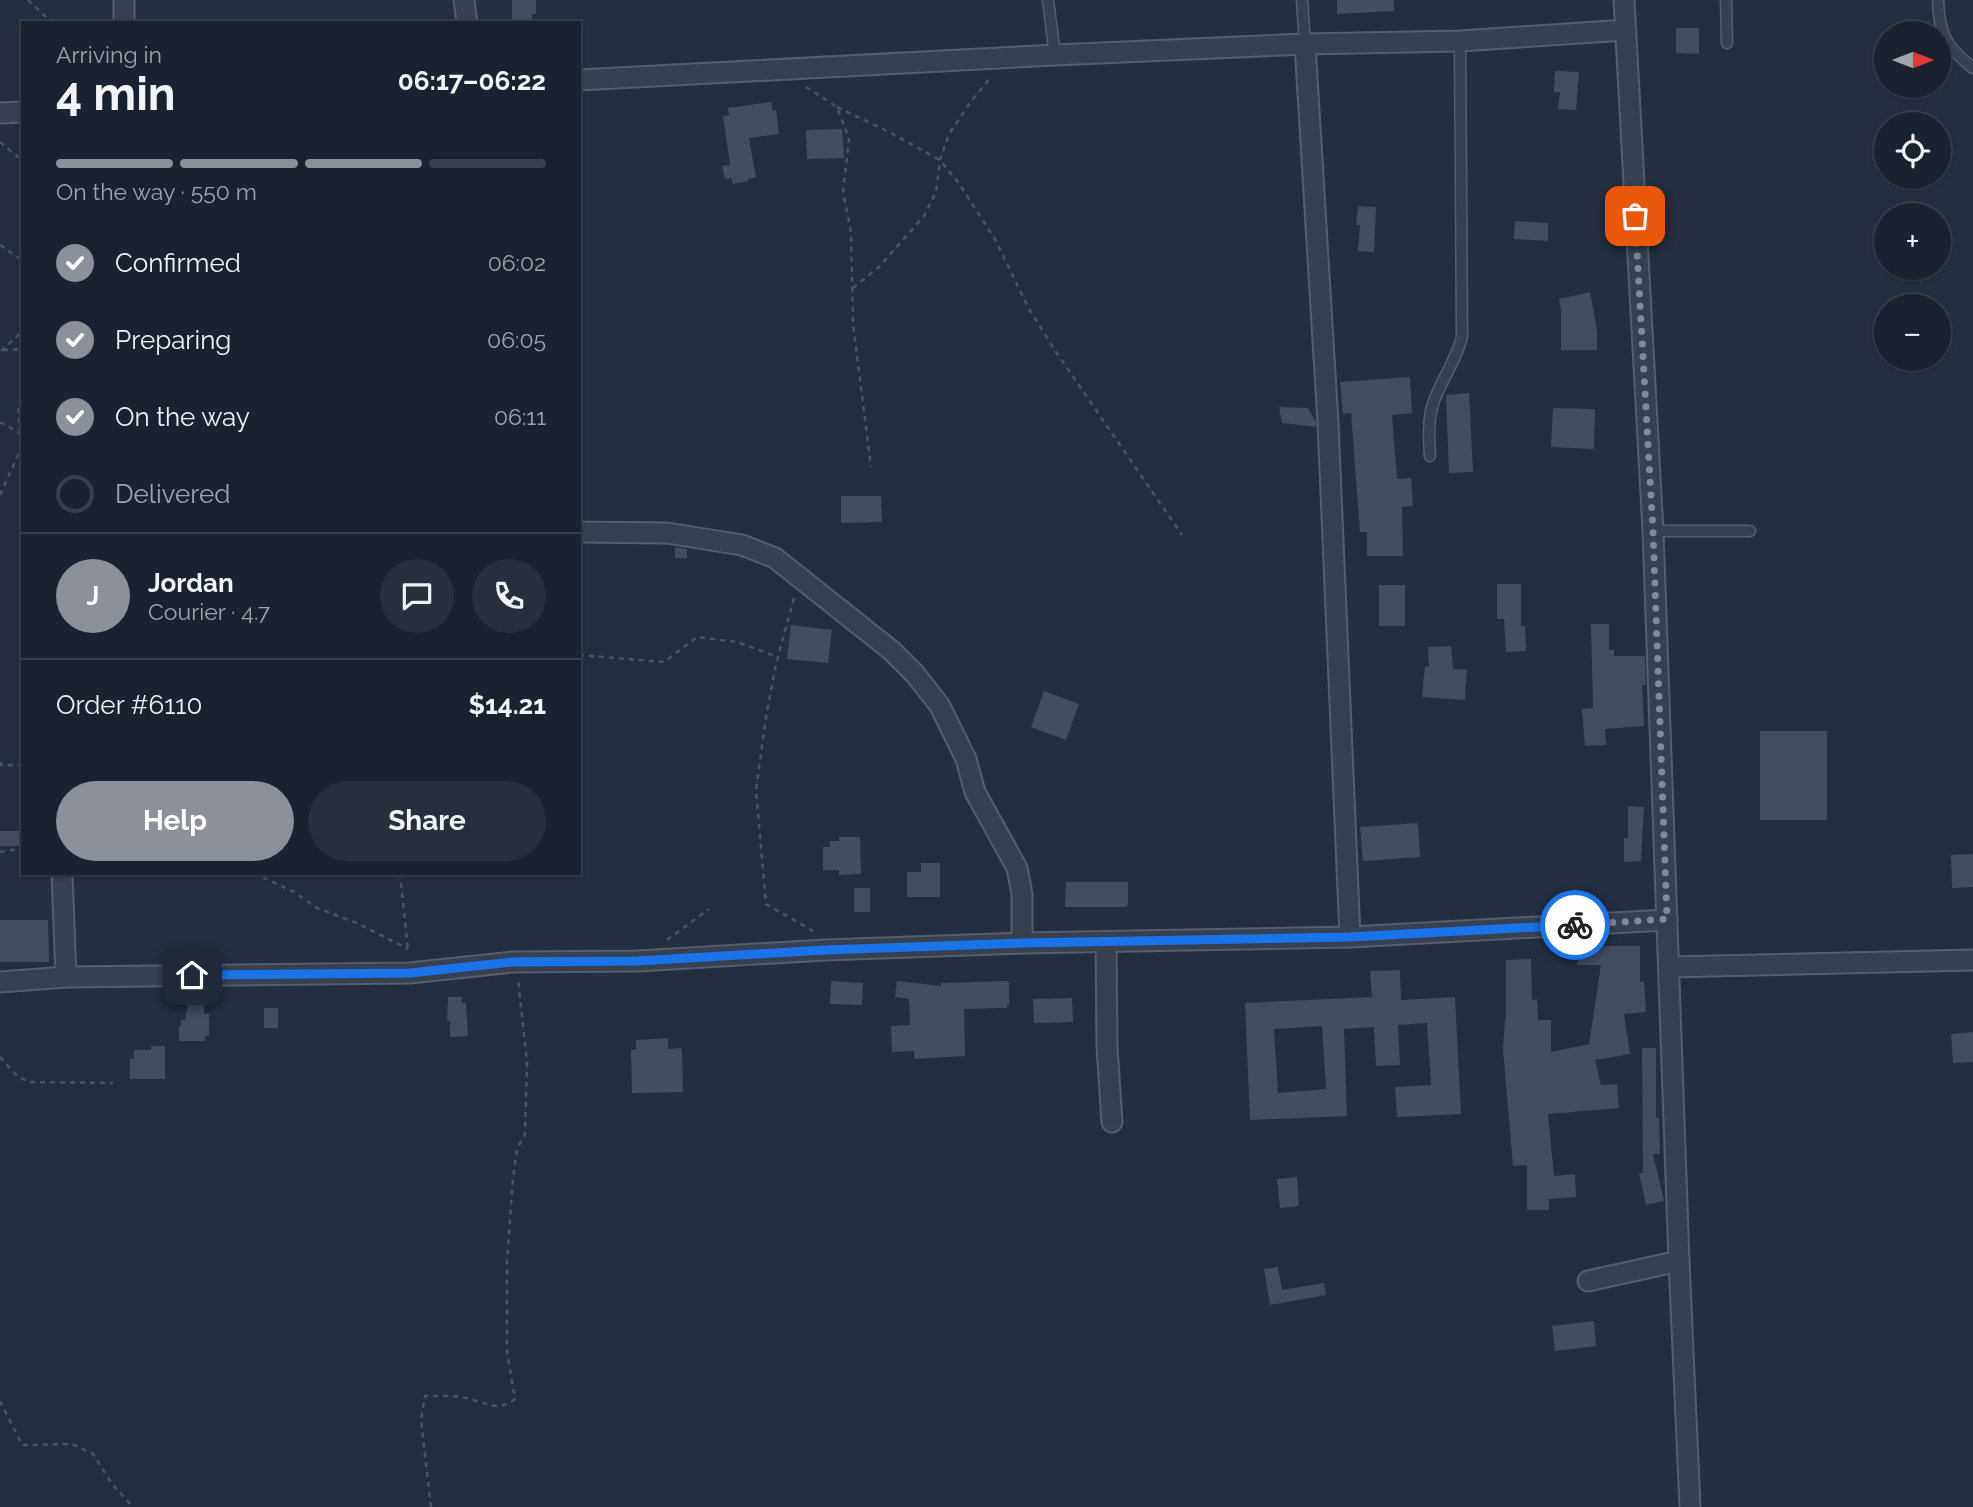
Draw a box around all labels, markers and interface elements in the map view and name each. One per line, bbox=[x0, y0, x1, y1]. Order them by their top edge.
north arrow bbox=[1874, 21, 1951, 98]
map controls bbox=[1874, 21, 1951, 371]
text: Arriving in bbox=[56, 41, 162, 68]
text: 06:17–06:22 bbox=[398, 66, 546, 96]
text: 4 min bbox=[56, 67, 176, 121]
button: locate bbox=[1874, 112, 1951, 189]
text: On the way · 550 m bbox=[56, 178, 257, 205]
pin bbox=[1605, 186, 1665, 246]
icon: bag bbox=[1616, 197, 1654, 235]
button: + bbox=[1874, 203, 1951, 280]
icon: check bbox=[56, 244, 94, 282]
text: Confirmed bbox=[115, 248, 241, 278]
text: 06:02 bbox=[488, 249, 546, 276]
button: − bbox=[1874, 294, 1951, 371]
icon: check bbox=[56, 321, 94, 359]
text: Preparing bbox=[115, 325, 231, 355]
text: 06:05 bbox=[487, 326, 546, 353]
icon: check bbox=[56, 398, 94, 436]
text: On the way bbox=[115, 402, 250, 432]
text: 06:11 bbox=[494, 403, 546, 430]
text: Delivered bbox=[115, 479, 230, 509]
button: chat bbox=[380, 559, 454, 633]
button: phone bbox=[472, 559, 546, 633]
text: Jordan bbox=[148, 568, 234, 598]
text: J bbox=[87, 581, 99, 611]
text: Courier · 4.7 bbox=[148, 598, 270, 625]
text: Order #6110 bbox=[56, 690, 202, 720]
text: $14.21 bbox=[468, 690, 546, 720]
button: Help bbox=[56, 781, 294, 861]
button: Share bbox=[308, 781, 546, 861]
courier bbox=[1540, 890, 1610, 960]
icon: bike bbox=[1556, 906, 1594, 944]
pin bbox=[162, 945, 222, 1005]
icon: home bbox=[173, 956, 211, 994]

